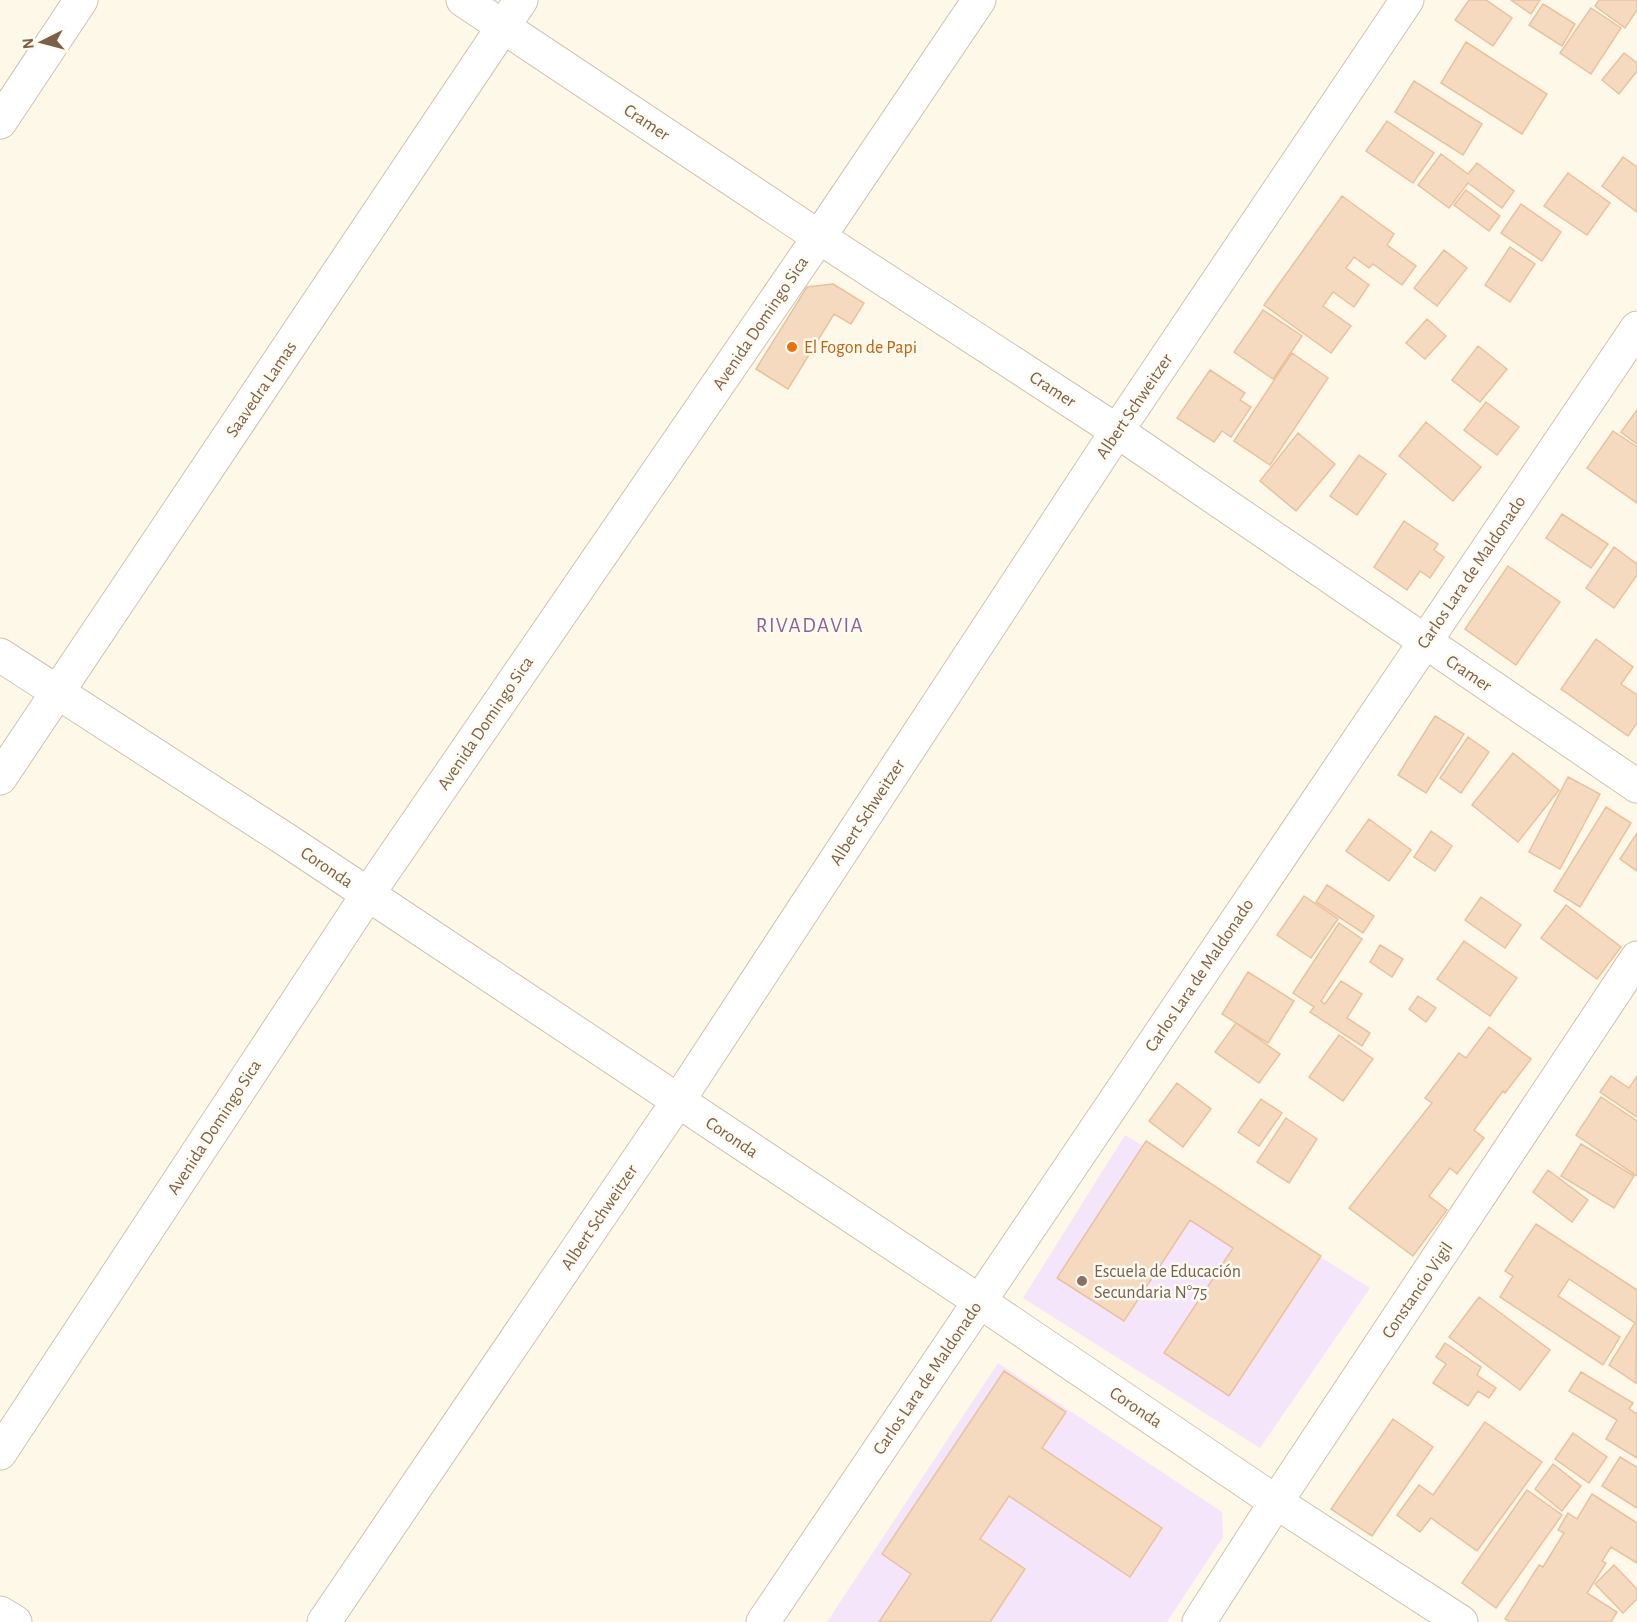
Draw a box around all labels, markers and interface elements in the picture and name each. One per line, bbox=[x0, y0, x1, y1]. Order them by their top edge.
north arrow bbox=[12, 12, 72, 72]
text: N bbox=[20, 37, 37, 50]
street label: Cramer bbox=[620, 101, 673, 145]
street label: Avenida Domingo Sica bbox=[710, 254, 812, 394]
street label: Saavedra Lamas bbox=[223, 338, 300, 441]
place label: El Fogon de Papi bbox=[804, 339, 917, 357]
marker: El Fogon de Papi bbox=[785, 340, 799, 354]
street label: Albert Schweitzer bbox=[1093, 351, 1177, 462]
street label: Cramer bbox=[1026, 368, 1079, 411]
street label: Carlos Lara de Maldonado bbox=[1414, 493, 1530, 652]
district label: RIVADAVIA bbox=[756, 615, 864, 636]
street label: Cramer bbox=[1442, 652, 1495, 696]
street label: Avenida Domingo Sica bbox=[435, 654, 537, 794]
street label: Albert Schweitzer bbox=[827, 756, 909, 869]
street label: Coronda bbox=[297, 844, 356, 892]
street label: Carlos Lara de Maldonado bbox=[1142, 896, 1258, 1055]
street label: Avenida Domingo Sica bbox=[165, 1057, 265, 1198]
street label: Coronda bbox=[702, 1114, 761, 1162]
street label: Albert Schweitzer bbox=[558, 1162, 642, 1273]
street label: Constancio Vigil bbox=[1379, 1239, 1457, 1342]
place label: Escuela de Educación Secundaria N°75 bbox=[1094, 1263, 1241, 1302]
marker: Escuela de Educación Secundaria N°75 bbox=[1075, 1274, 1089, 1288]
street label: Carlos Lara de Maldonado bbox=[870, 1299, 986, 1458]
street label: Coronda bbox=[1106, 1384, 1165, 1432]

